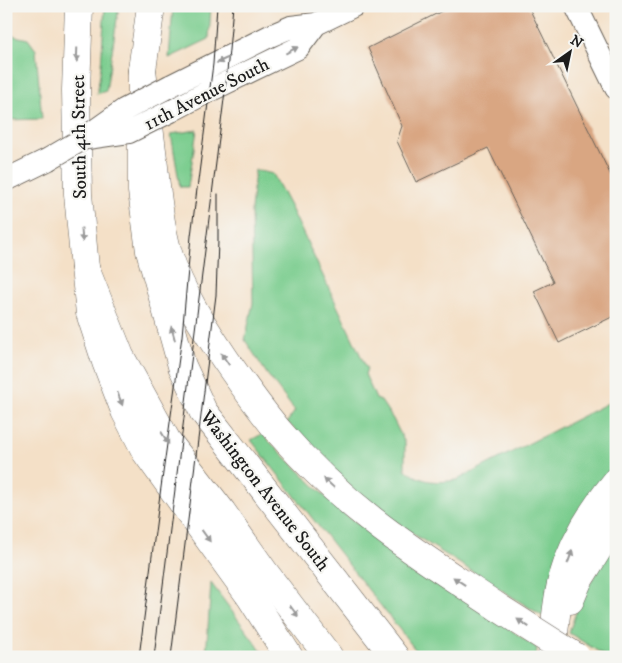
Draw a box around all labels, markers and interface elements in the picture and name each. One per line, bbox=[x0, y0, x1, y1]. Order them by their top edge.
north arrow bbox=[544, 28, 594, 78]
text: N bbox=[567, 31, 587, 53]
one-way arrow bbox=[284, 46, 299, 54]
one-way arrow bbox=[73, 47, 81, 63]
street label: 11th Avenue South bbox=[140, 53, 273, 136]
one-way arrow bbox=[216, 56, 230, 64]
street label: South 4th Street bbox=[67, 75, 92, 199]
one-way arrow bbox=[78, 227, 86, 243]
one-way arrow bbox=[169, 325, 177, 340]
one-way arrow bbox=[220, 352, 230, 365]
one-way arrow bbox=[117, 391, 124, 406]
street label: Washington Avenue South bbox=[194, 405, 335, 576]
one-way arrow bbox=[161, 431, 170, 444]
one-way arrow bbox=[323, 477, 335, 489]
one-way arrow bbox=[201, 529, 211, 542]
one-way arrow bbox=[567, 549, 574, 564]
one-way arrow bbox=[452, 576, 465, 585]
one-way arrow bbox=[289, 604, 299, 618]
one-way arrow bbox=[516, 618, 530, 627]

